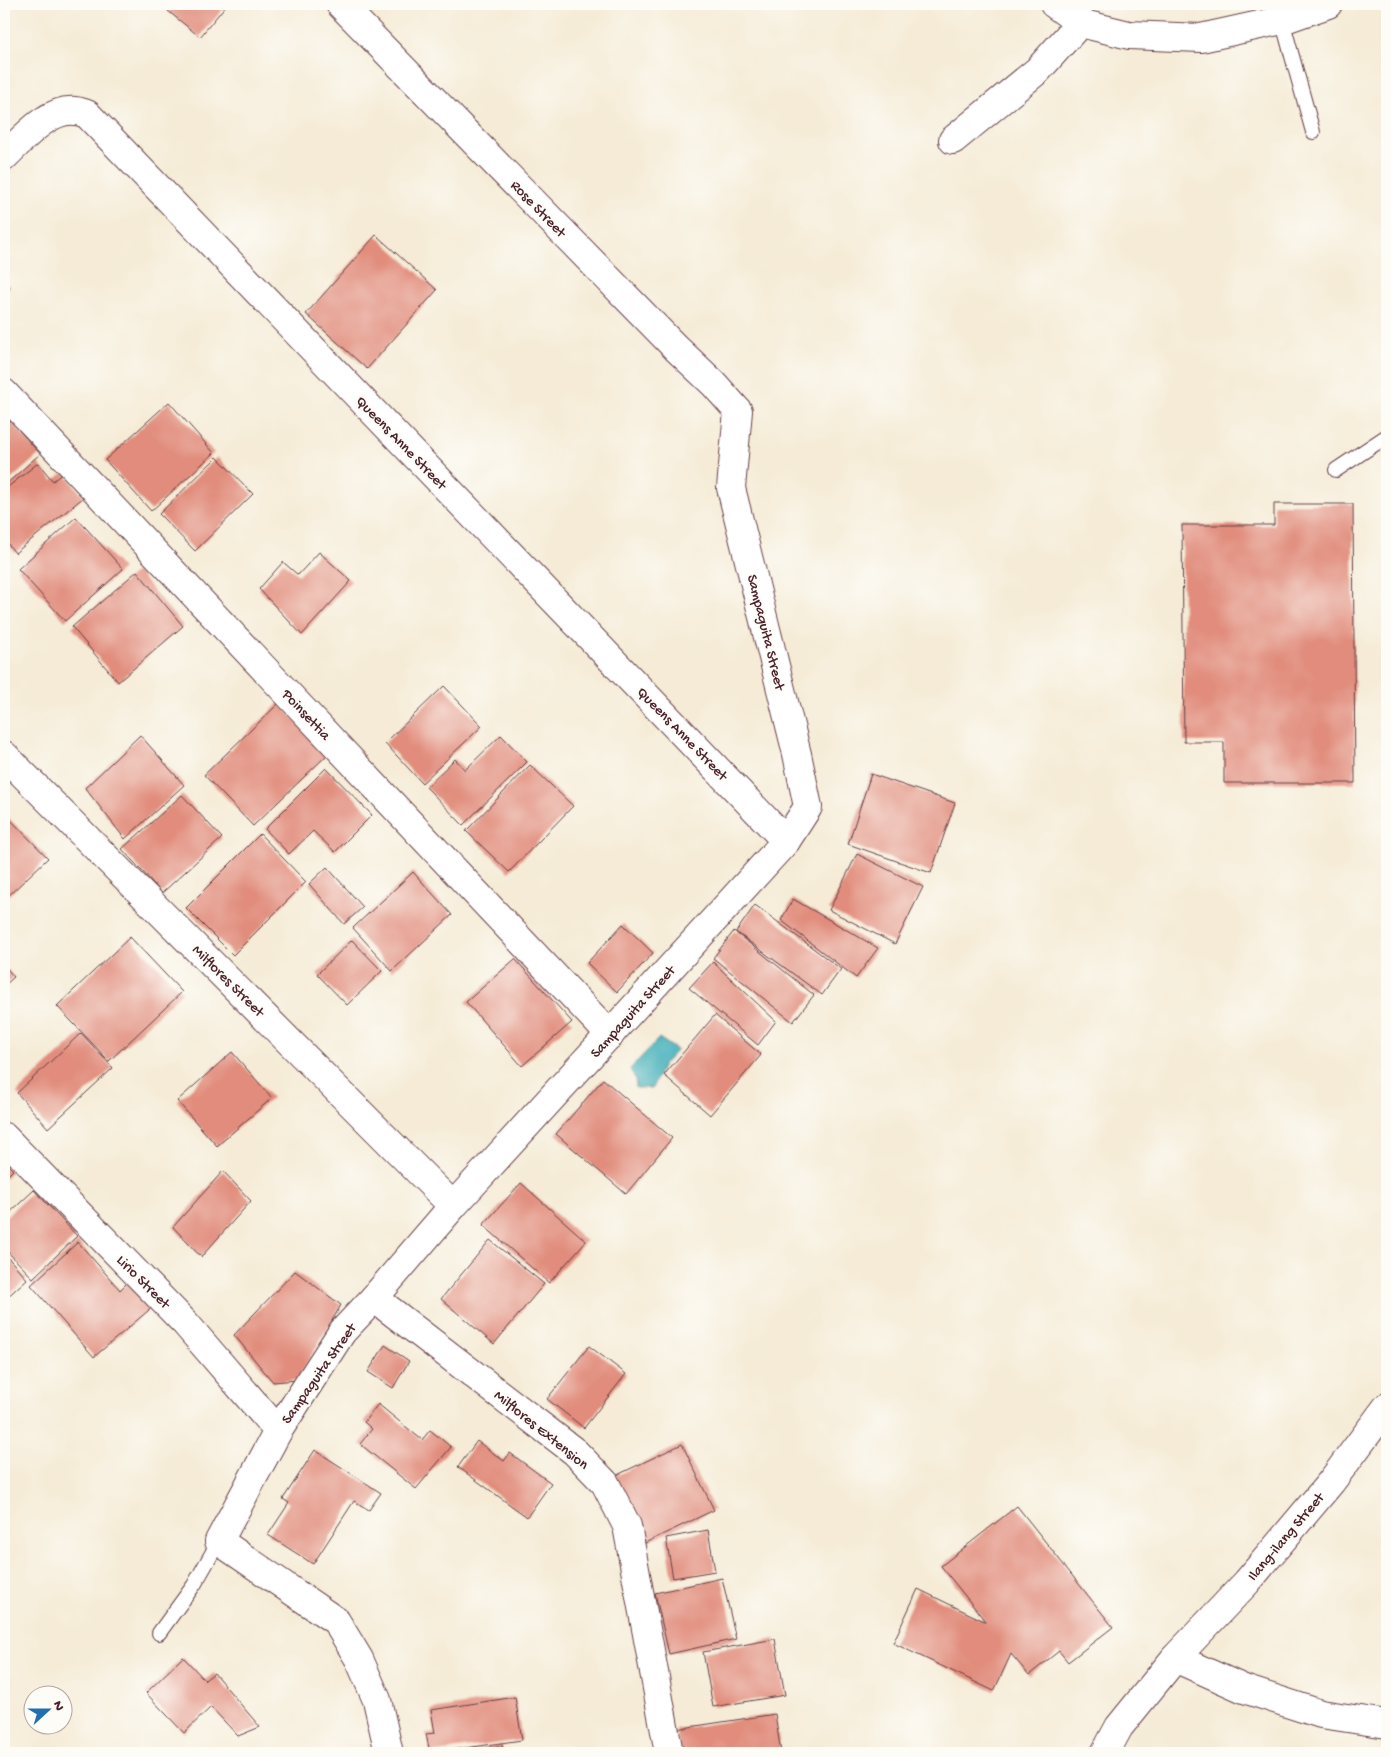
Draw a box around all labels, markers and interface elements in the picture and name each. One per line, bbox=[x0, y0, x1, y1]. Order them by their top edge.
street label: Rose Street bbox=[506, 177, 571, 243]
street label: Queens Anne Street bbox=[351, 393, 451, 495]
street label: Sampaguita Street bbox=[742, 573, 789, 694]
street label: Queens Anne Street bbox=[632, 684, 732, 786]
street label: Poinsettia bbox=[277, 685, 334, 745]
street label: Milflores Street bbox=[188, 942, 269, 1023]
street label: Sampaguita Street bbox=[587, 961, 681, 1062]
street label: Lirio Street bbox=[112, 1252, 175, 1314]
street label: Sampaguita Street bbox=[278, 1319, 362, 1428]
street label: Milflores Extension bbox=[490, 1387, 592, 1474]
street label: Ilang-ilang Street bbox=[1244, 1488, 1330, 1585]
north arrow bbox=[22, 1684, 72, 1734]
text: N bbox=[48, 1699, 67, 1714]

